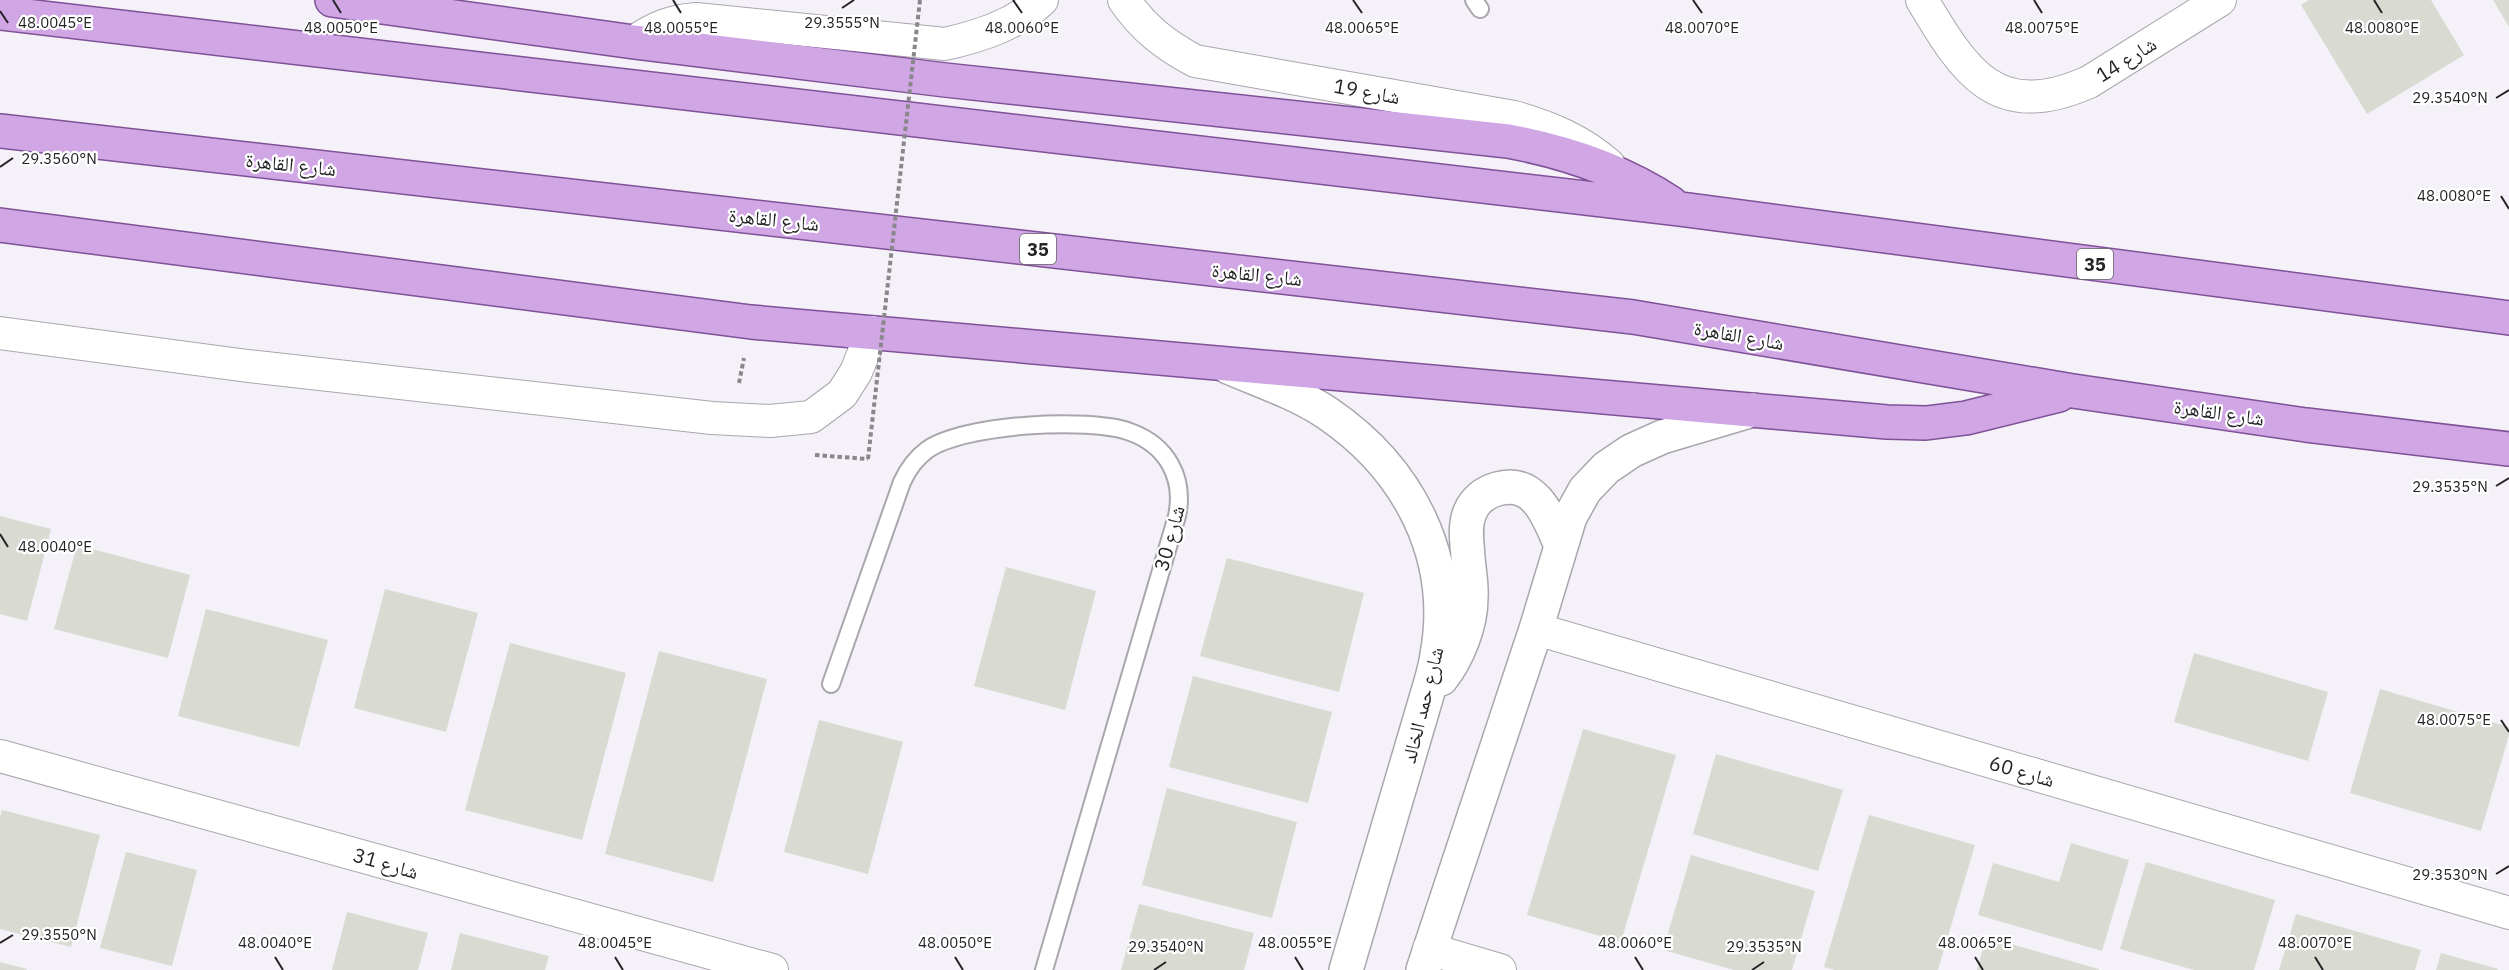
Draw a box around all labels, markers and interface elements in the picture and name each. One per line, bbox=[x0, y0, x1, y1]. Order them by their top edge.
text: 48.0045°E bbox=[18, 13, 92, 32]
text: 29.3555°N bbox=[804, 13, 880, 32]
text: 48.0050°E bbox=[304, 18, 378, 37]
text: 48.0055°E bbox=[644, 18, 718, 37]
text: 48.0060°E bbox=[985, 18, 1059, 37]
text: 48.0065°E bbox=[1325, 18, 1399, 37]
text: 48.0070°E bbox=[1665, 18, 1739, 37]
text: 48.0075°E bbox=[2005, 18, 2079, 37]
text: 48.0080°E bbox=[2345, 18, 2419, 37]
street label: شارع 14 bbox=[2091, 30, 2161, 88]
street label: شارع 19 bbox=[1332, 72, 1402, 110]
text: 29.3540°N bbox=[2412, 88, 2488, 107]
street label: شارع القاهرة bbox=[244, 146, 338, 182]
text: 29.3560°N bbox=[21, 149, 97, 168]
text: 48.0080°E bbox=[2417, 186, 2491, 205]
street label: شارع القاهرة bbox=[727, 201, 821, 237]
road number: 35 bbox=[1020, 234, 1056, 264]
road number: 35 bbox=[2077, 249, 2113, 279]
street label: شارع القاهرة bbox=[1210, 256, 1304, 292]
street label: شارع القاهرة bbox=[1692, 314, 1786, 356]
street label: شارع القاهرة bbox=[2172, 392, 2266, 432]
text: 29.3535°N bbox=[2412, 477, 2488, 496]
street label: شارع 30 bbox=[1147, 502, 1191, 574]
text: 48.0040°E bbox=[18, 537, 92, 556]
street label: شارع حمد الخالد bbox=[1395, 644, 1449, 766]
text: 48.0075°E bbox=[2417, 710, 2491, 729]
street label: شارع 60 bbox=[1986, 749, 2058, 793]
street label: شارع 31 bbox=[350, 841, 422, 885]
text: 29.3530°N bbox=[2412, 865, 2488, 884]
text: 29.3550°N bbox=[21, 925, 97, 944]
text: 48.0040°E bbox=[238, 933, 312, 952]
text: 48.0045°E bbox=[578, 933, 652, 952]
text: 48.0050°E bbox=[918, 933, 992, 952]
text: 48.0055°E bbox=[1258, 933, 1332, 952]
text: 48.0060°E bbox=[1598, 933, 1672, 952]
text: 48.0065°E bbox=[1938, 933, 2012, 952]
text: 48.0070°E bbox=[2278, 933, 2352, 952]
text: 29.3540°N bbox=[1128, 937, 1204, 956]
text: 29.3535°N bbox=[1726, 937, 1802, 956]

